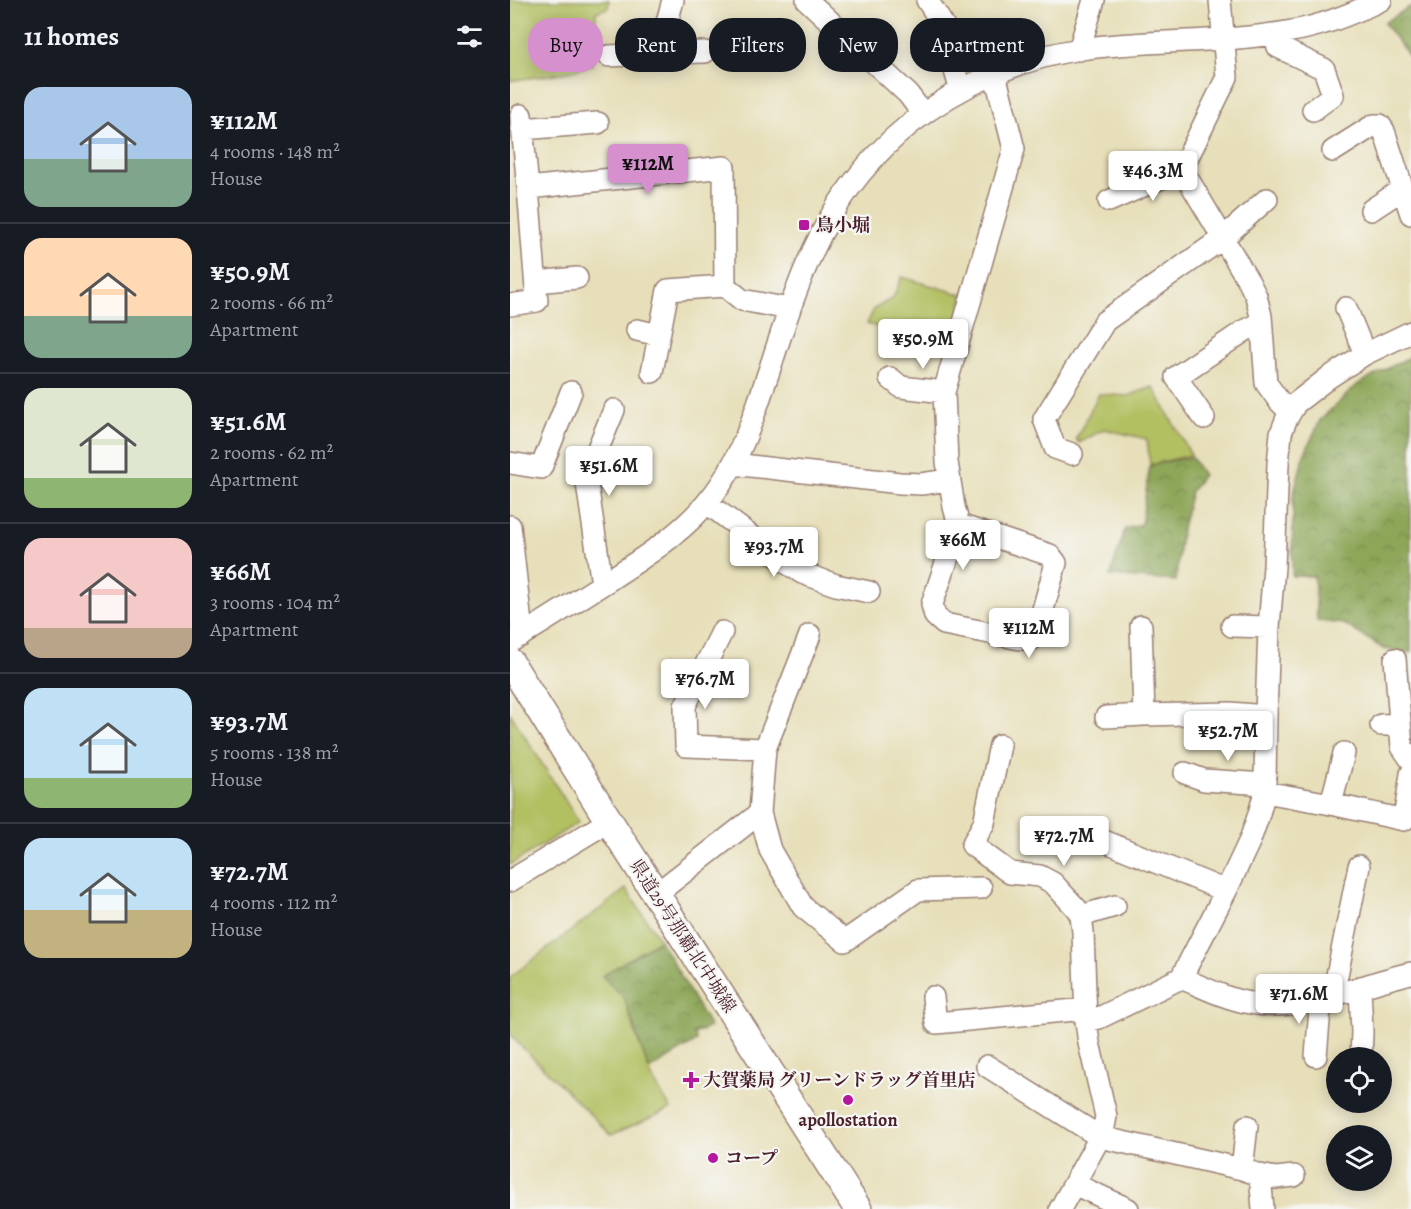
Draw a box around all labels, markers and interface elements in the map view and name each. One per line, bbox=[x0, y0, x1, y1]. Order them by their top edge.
chip: Buy bbox=[528, 18, 603, 72]
chip: Rent bbox=[615, 18, 697, 72]
chip: Filters bbox=[709, 18, 806, 72]
chip: New bbox=[818, 18, 898, 72]
chip: Apartment bbox=[910, 18, 1045, 72]
text: 11 homes bbox=[24, 19, 119, 54]
icon: filters bbox=[453, 20, 486, 53]
text: ¥112M bbox=[210, 103, 278, 138]
icon: home bbox=[72, 111, 144, 183]
text: 4 rooms · 148 m² bbox=[210, 138, 340, 165]
pin: ¥112M bbox=[606, 144, 690, 195]
text: ¥112M bbox=[622, 150, 674, 177]
pin: ¥46.3M bbox=[1104, 151, 1202, 202]
text: ¥46.3M bbox=[1122, 157, 1184, 184]
text: House bbox=[210, 165, 262, 192]
place label: 鳥小堀 bbox=[816, 213, 870, 237]
marker: 鳥小堀 bbox=[797, 218, 811, 232]
text: ¥50.9M bbox=[210, 254, 290, 289]
icon: home bbox=[72, 262, 144, 334]
text: 2 rooms · 66 m² bbox=[210, 289, 333, 316]
text: Apartment bbox=[210, 316, 299, 343]
pin: ¥50.9M bbox=[874, 319, 972, 370]
text: ¥50.9M bbox=[892, 325, 954, 352]
text: ¥51.6M bbox=[210, 404, 287, 439]
icon: home bbox=[72, 412, 144, 484]
text: 2 rooms · 62 m² bbox=[210, 439, 333, 466]
pin: ¥51.6M bbox=[560, 446, 658, 497]
text: ¥51.6M bbox=[580, 452, 638, 479]
text: Apartment bbox=[210, 466, 299, 493]
pin: ¥66M bbox=[927, 520, 999, 571]
text: ¥66M bbox=[940, 526, 986, 553]
pin: ¥93.7M bbox=[725, 527, 823, 578]
text: ¥93.7M bbox=[744, 533, 804, 560]
text: ¥66M bbox=[210, 554, 271, 589]
icon: home bbox=[72, 562, 144, 634]
text: 3 rooms · 104 m² bbox=[210, 589, 340, 616]
pin: ¥112M bbox=[987, 608, 1071, 659]
text: ¥112M bbox=[1003, 614, 1055, 641]
text: Apartment bbox=[210, 616, 299, 643]
pin: ¥76.7M bbox=[656, 659, 754, 710]
text: ¥76.7M bbox=[675, 665, 735, 692]
text: ¥93.7M bbox=[210, 704, 288, 739]
pin: ¥52.7M bbox=[1179, 711, 1277, 762]
icon: home bbox=[72, 712, 144, 784]
text: ¥52.7M bbox=[1198, 717, 1258, 744]
text: 5 rooms · 138 m² bbox=[210, 739, 339, 766]
text: House bbox=[210, 766, 262, 793]
pin: ¥72.7M bbox=[1015, 816, 1113, 867]
text: ¥72.7M bbox=[1034, 822, 1094, 849]
text: ¥72.7M bbox=[210, 854, 289, 889]
street label: 県道29号那覇北中城線 bbox=[624, 855, 742, 1017]
icon: home bbox=[72, 862, 144, 934]
text: 4 rooms · 112 m² bbox=[210, 889, 337, 916]
text: House bbox=[210, 916, 262, 943]
pin: ¥71.6M bbox=[1250, 974, 1348, 1025]
text: ¥71.6M bbox=[1270, 980, 1328, 1007]
map controls bbox=[1326, 1047, 1392, 1191]
button: locate bbox=[1326, 1047, 1392, 1113]
place label: 大賀薬局 グリーンドラッグ首里店 bbox=[703, 1068, 975, 1092]
marker: 大賀薬局 グリーンドラッグ首里店 bbox=[684, 1073, 698, 1087]
marker: apollostation bbox=[841, 1093, 855, 1107]
place label: apollostation bbox=[798, 1108, 898, 1132]
button: layers bbox=[1326, 1125, 1392, 1191]
place label: コープ bbox=[725, 1146, 778, 1170]
marker: コープ bbox=[706, 1151, 720, 1165]

